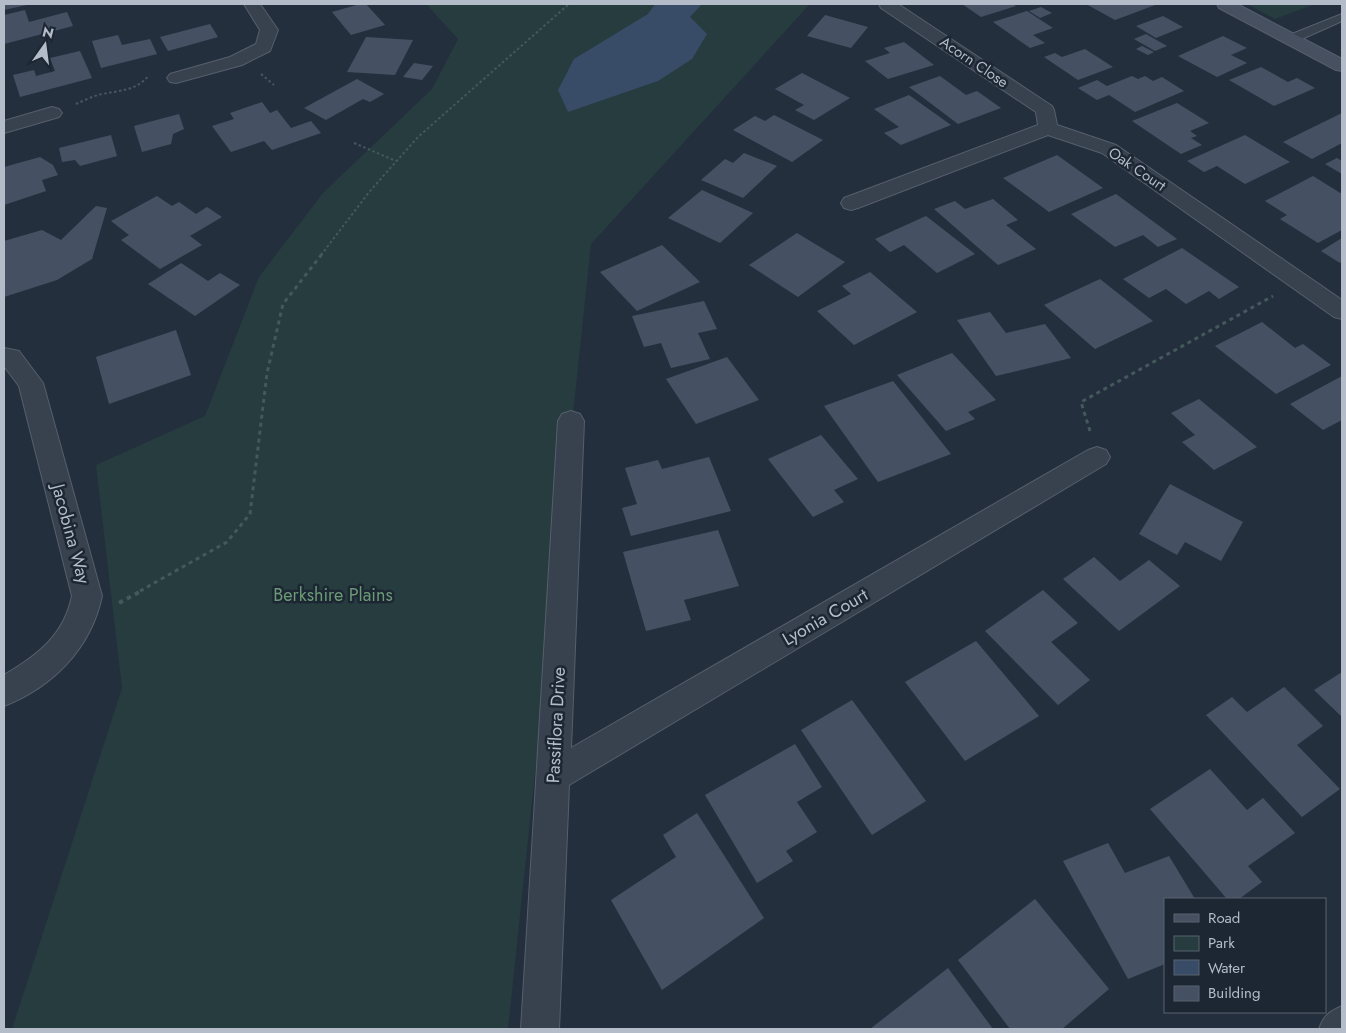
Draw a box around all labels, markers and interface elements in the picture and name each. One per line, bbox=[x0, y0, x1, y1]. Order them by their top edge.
north arrow bbox=[20, 20, 70, 70]
text: N bbox=[40, 21, 56, 43]
street label: Acorn Close bbox=[935, 31, 1013, 93]
street label: Oak Court bbox=[1104, 142, 1171, 197]
street label: Jacobina Way bbox=[45, 479, 97, 587]
park label: Berkshire Plains bbox=[273, 582, 393, 608]
street label: Lyonia Court bbox=[777, 582, 873, 652]
street label: Passiflora Drive bbox=[540, 666, 572, 784]
legend bbox=[1164, 898, 1326, 1013]
text: Road bbox=[1208, 907, 1240, 929]
text: Park bbox=[1208, 932, 1235, 954]
text: Water bbox=[1208, 957, 1246, 979]
text: Building bbox=[1208, 982, 1260, 1004]

